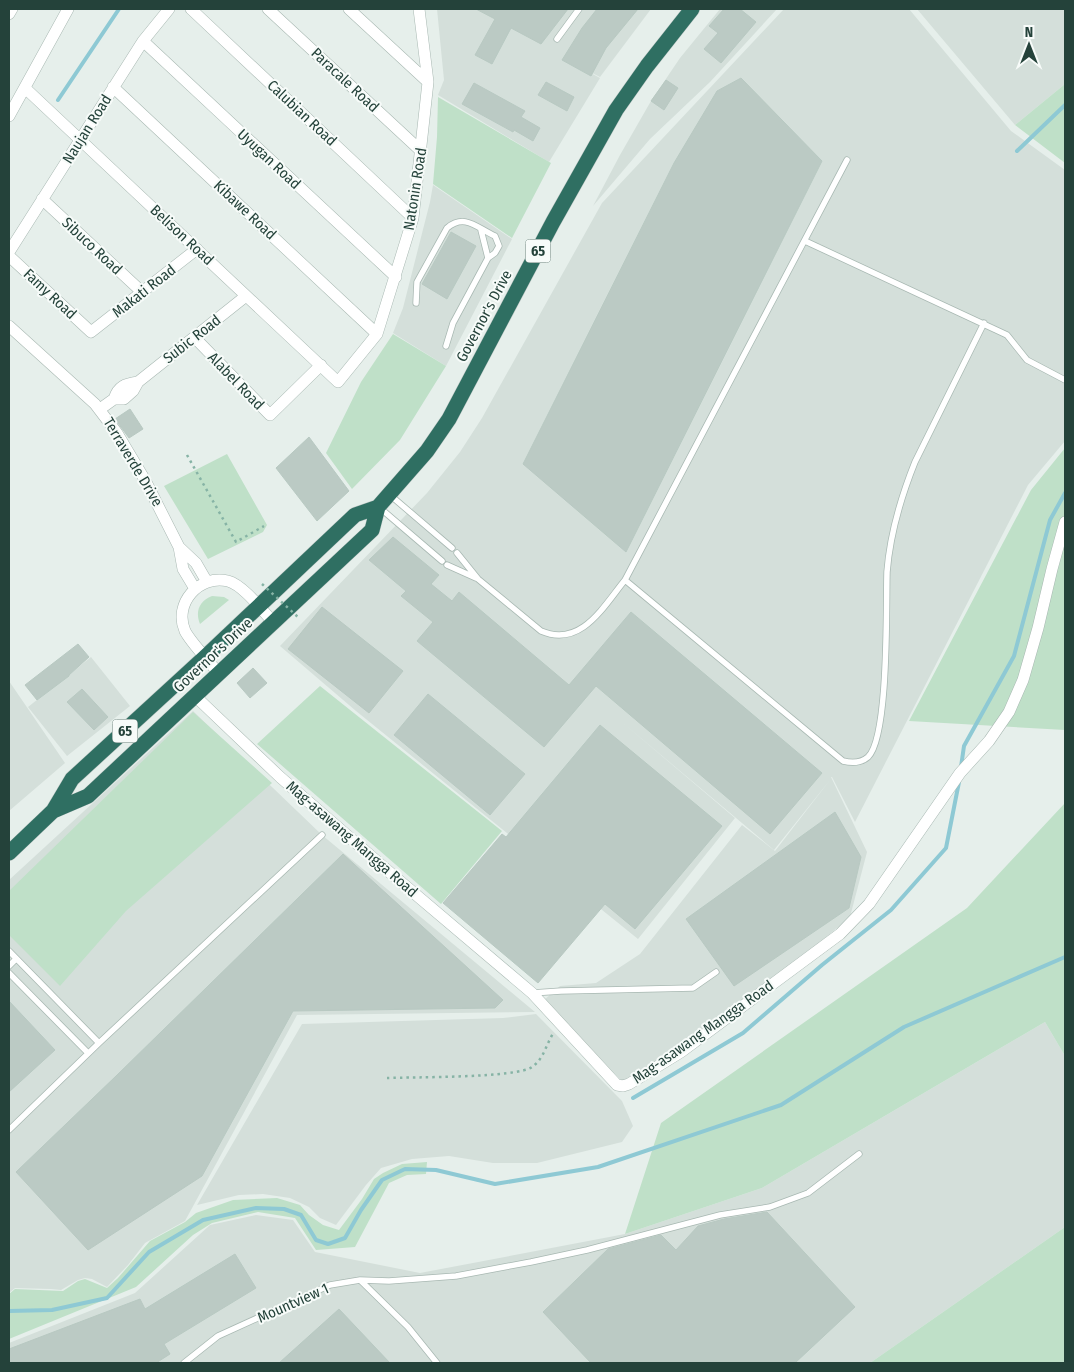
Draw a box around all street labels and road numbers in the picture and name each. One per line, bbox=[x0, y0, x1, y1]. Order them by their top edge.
street label: Paracale Road bbox=[307, 44, 383, 116]
street label: Calubian Road bbox=[264, 76, 340, 150]
street label: Naujan Road bbox=[59, 91, 115, 167]
street label: Uyugan Road bbox=[234, 125, 304, 193]
street label: Natonin Road bbox=[400, 146, 430, 232]
street label: Kibawe Road bbox=[210, 177, 280, 243]
street label: Belison Road bbox=[147, 201, 217, 269]
street label: Sibuco Road bbox=[58, 214, 126, 278]
road number: 65 bbox=[526, 240, 550, 262]
street label: Makati Road bbox=[109, 261, 179, 321]
street label: Famy Road bbox=[20, 265, 80, 323]
street label: Governor's Drive bbox=[452, 267, 516, 365]
street label: Subic Road bbox=[160, 311, 224, 367]
street label: Alabel Road bbox=[204, 348, 268, 414]
street label: Terraverde Drive bbox=[99, 414, 167, 510]
street label: Governor's Drive bbox=[170, 614, 256, 696]
road number: 65 bbox=[112, 719, 138, 742]
street label: Mag-asawang Mangga Road bbox=[283, 777, 421, 901]
street label: Mag-asawang Mangga Road bbox=[629, 976, 777, 1088]
street label: Mountview 1 bbox=[255, 1279, 331, 1327]

